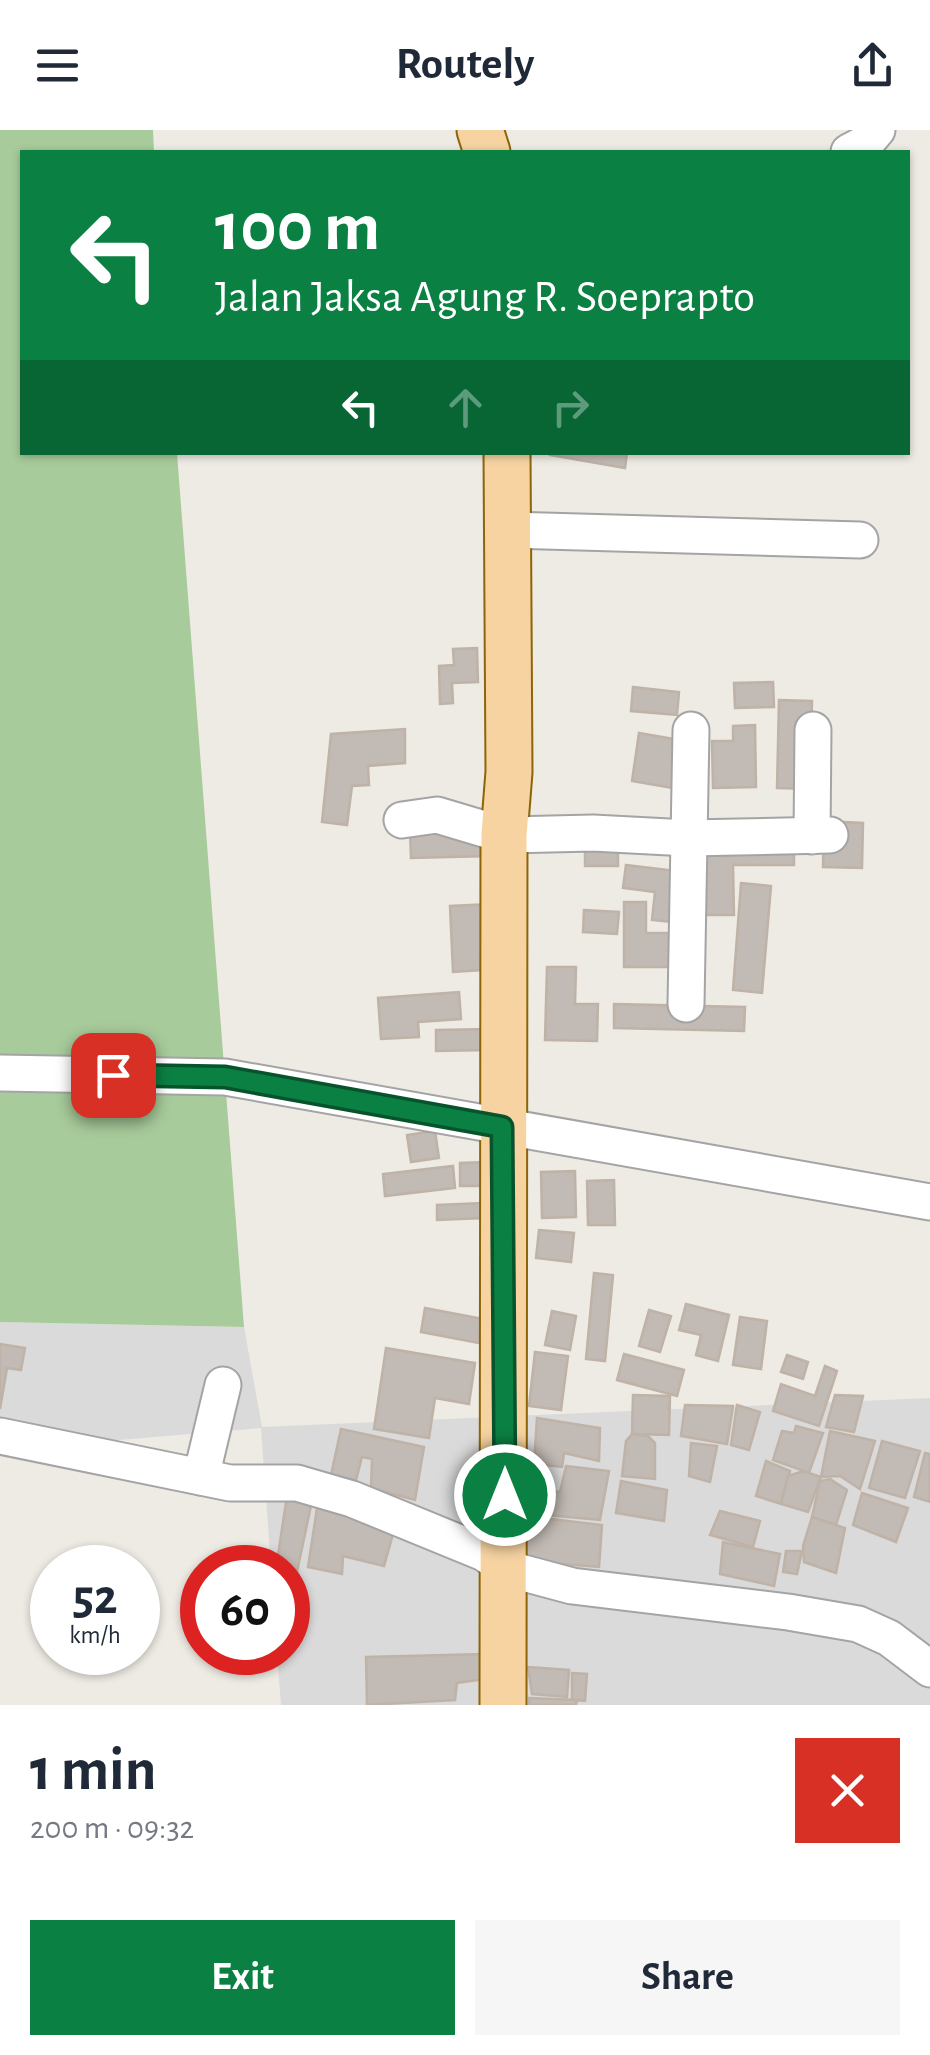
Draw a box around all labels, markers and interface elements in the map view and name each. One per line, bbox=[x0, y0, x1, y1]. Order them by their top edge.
icon: menu bbox=[30, 38, 85, 93]
icon: share bbox=[845, 38, 900, 93]
text: Routely bbox=[396, 42, 534, 87]
icon: left bbox=[50, 190, 180, 320]
text: 100 m bbox=[215, 193, 380, 263]
text: Jalan Jaksa Agung R. Soeprapto bbox=[215, 275, 755, 320]
icon: left bbox=[333, 380, 388, 435]
icon: ahead bbox=[438, 380, 493, 435]
icon: right bbox=[543, 380, 598, 435]
pin bbox=[71, 1033, 156, 1118]
icon: arrive bbox=[86, 1048, 141, 1103]
position arrow bbox=[453, 1443, 557, 1547]
speed limit sign: 60 bbox=[180, 1545, 310, 1675]
text: 52 bbox=[72, 1573, 118, 1623]
text: km/h bbox=[69, 1623, 121, 1648]
button: close bbox=[795, 1738, 900, 1843]
text: 1 min bbox=[30, 1741, 156, 1801]
text: 200 m · 09:32 bbox=[30, 1812, 194, 1844]
button: Exit bbox=[30, 1920, 455, 2035]
button: Share bbox=[475, 1920, 900, 2035]

